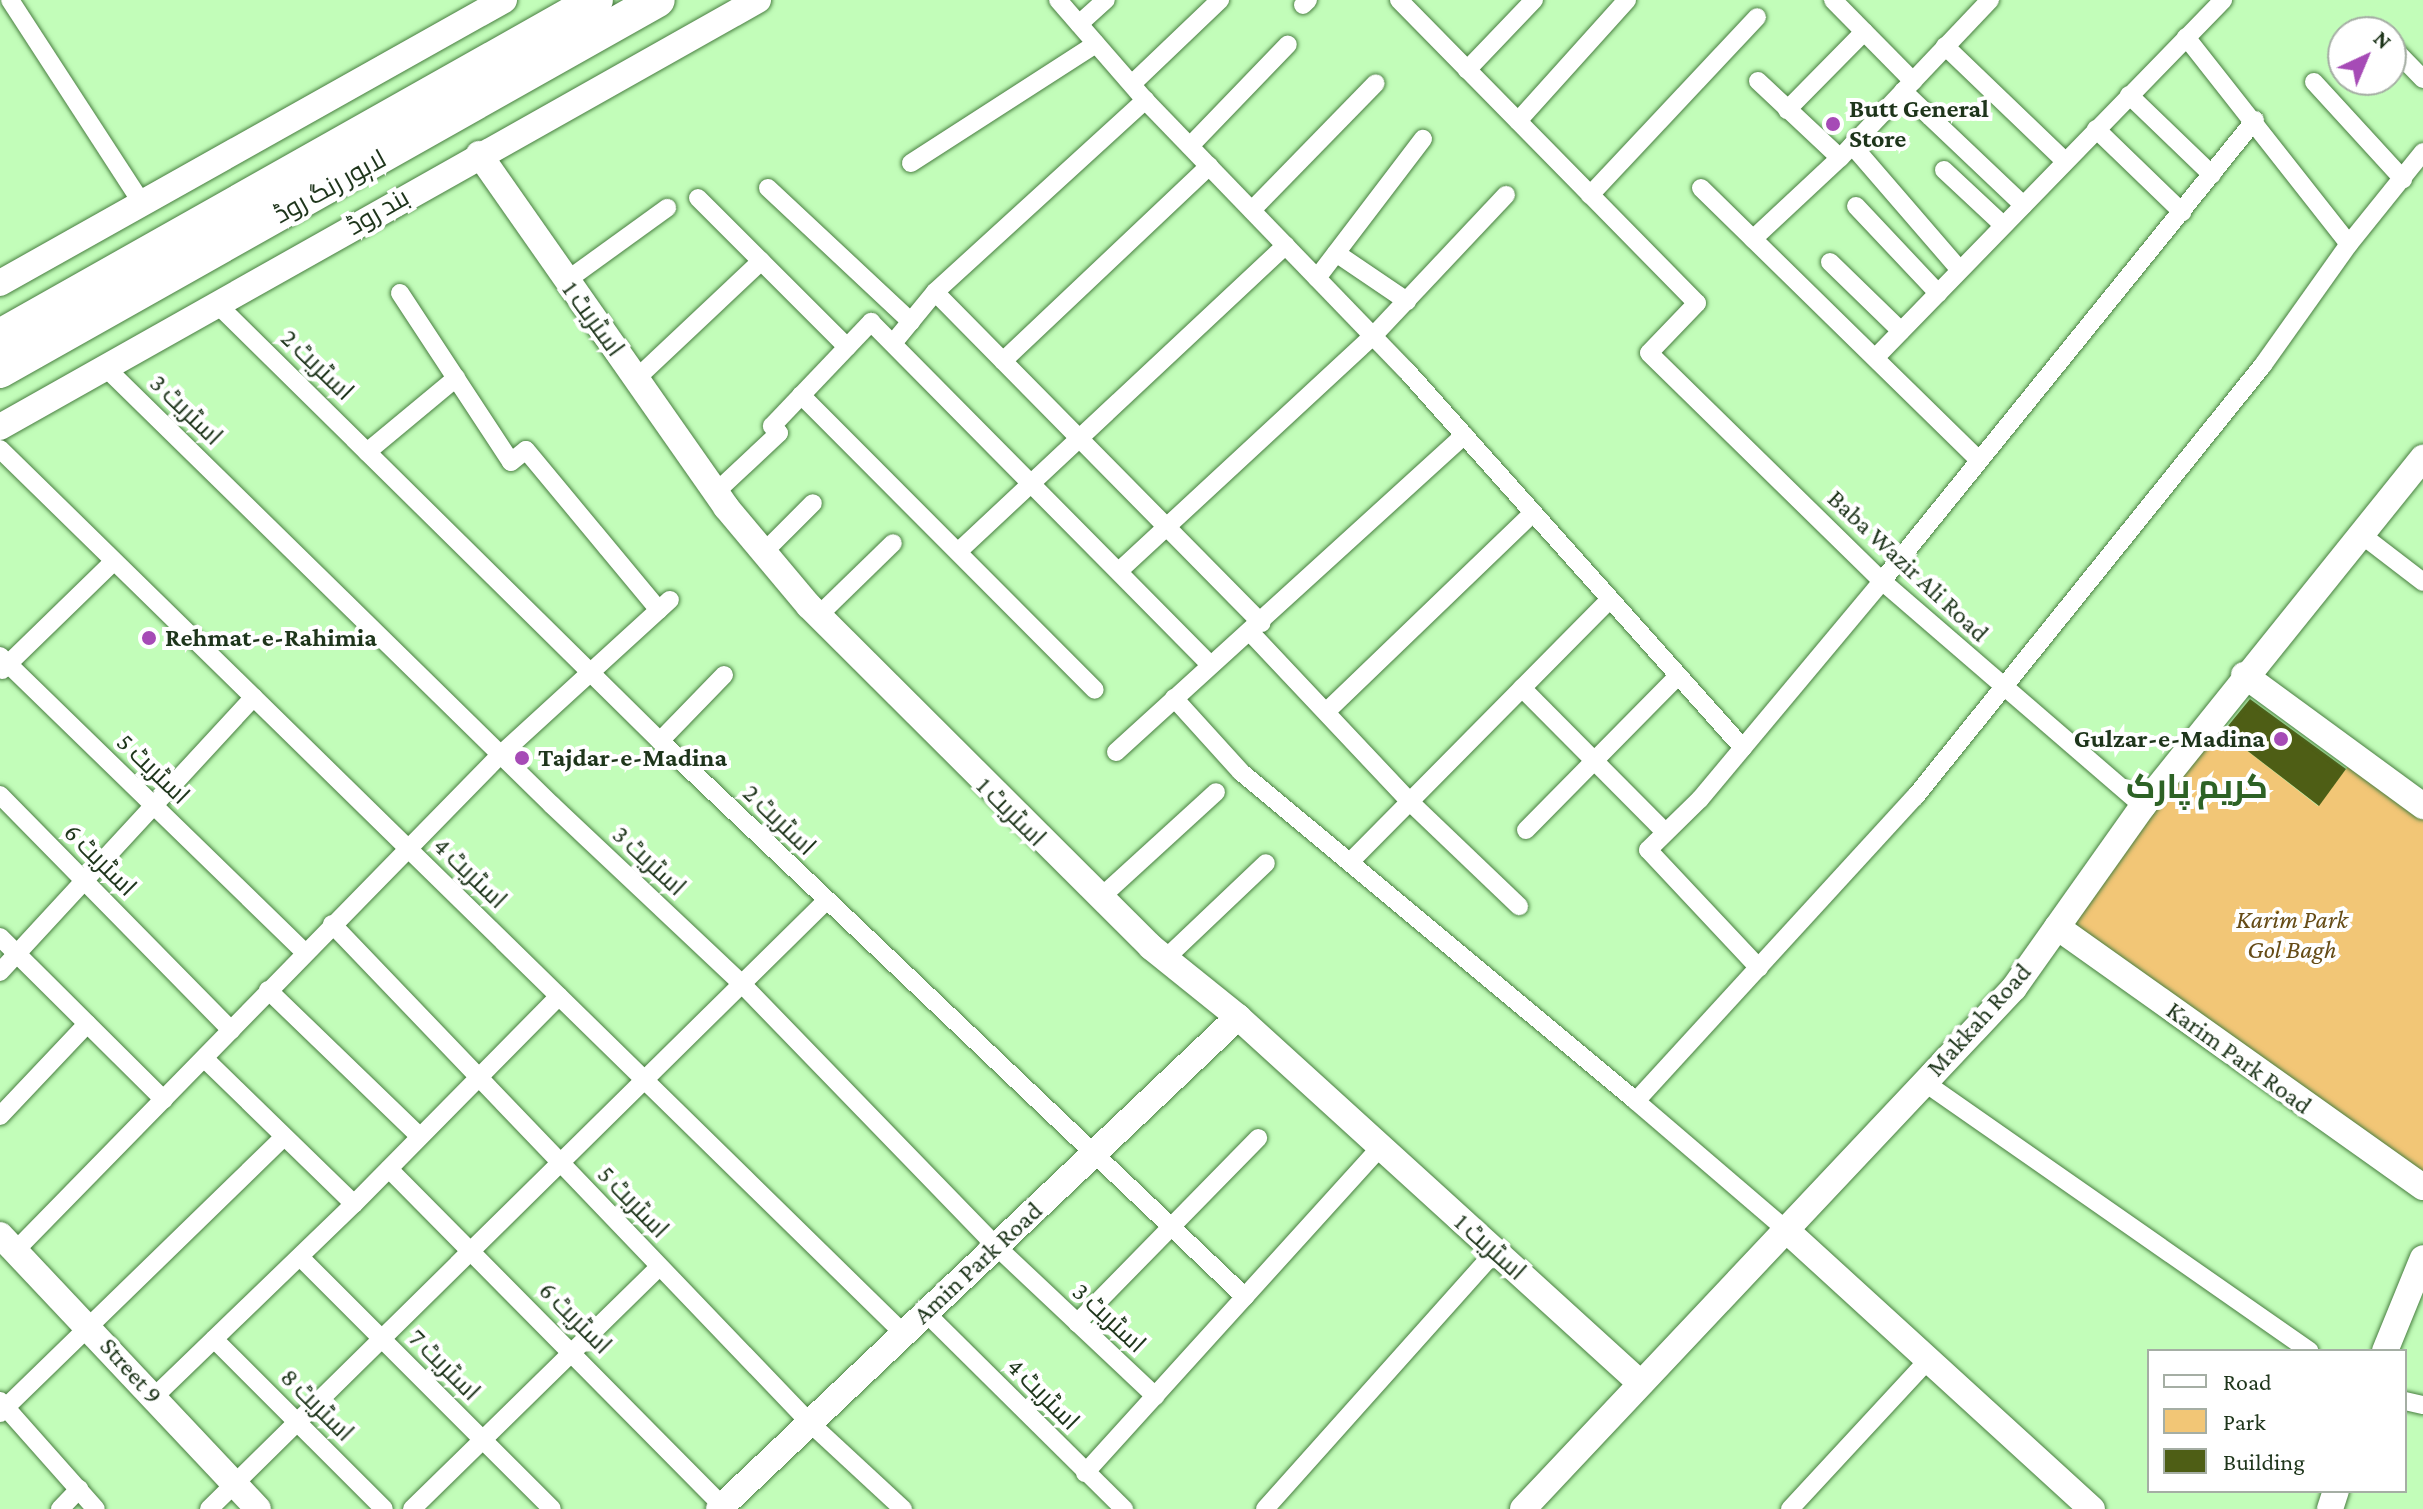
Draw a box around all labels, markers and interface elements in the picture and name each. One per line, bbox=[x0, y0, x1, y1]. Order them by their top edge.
north arrow bbox=[2327, 16, 2407, 96]
text: N bbox=[2369, 26, 2397, 54]
place label: Butt General Store bbox=[1849, 93, 1989, 154]
marker: Butt General Store bbox=[1824, 115, 1842, 133]
street label: لاہور رنگ روڈ bbox=[268, 143, 392, 231]
street label: بند روڈ bbox=[341, 182, 415, 242]
street label: اسٹریٹ 1 bbox=[555, 275, 631, 363]
street label: اسٹریٹ 2 bbox=[274, 323, 360, 407]
street label: اسٹریٹ 3 bbox=[143, 368, 229, 452]
street label: Baba Wazir Ali Road bbox=[1821, 483, 1995, 649]
place label: Rehmat-e-Rahimia bbox=[165, 622, 377, 654]
marker: Rehmat-e-Rahimia bbox=[140, 629, 158, 647]
place label: Gulzar-e-Madina bbox=[2074, 723, 2265, 755]
street label: اسٹریٹ 5 bbox=[110, 727, 196, 811]
marker: Gulzar-e-Madina bbox=[2272, 730, 2290, 748]
place label: Tajdar-e-Madina bbox=[538, 742, 727, 774]
marker: Tajdar-e-Madina bbox=[513, 749, 531, 767]
district label: کریم پارک bbox=[2126, 767, 2268, 807]
street label: اسٹریٹ 1 bbox=[970, 771, 1052, 853]
street label: اسٹریٹ 2 bbox=[736, 778, 822, 862]
street label: اسٹریٹ 6 bbox=[57, 817, 143, 903]
street label: اسٹریٹ 3 bbox=[606, 819, 692, 903]
street label: اسٹریٹ 4 bbox=[427, 830, 513, 916]
park label: Karim Park Gol Bagh bbox=[2236, 904, 2348, 966]
street label: Makkah Road bbox=[1920, 957, 2038, 1083]
street label: Karim Park Road bbox=[2160, 995, 2318, 1121]
street label: اسٹریٹ 5 bbox=[591, 1159, 675, 1245]
street label: Amin Park Road bbox=[907, 1195, 1049, 1331]
street label: اسٹریٹ 1 bbox=[1448, 1207, 1532, 1287]
street label: اسٹریٹ 6 bbox=[532, 1275, 618, 1361]
street label: اسٹریٹ 3 bbox=[1066, 1276, 1152, 1360]
street label: اسٹریٹ 7 bbox=[402, 1323, 486, 1407]
street label: Street 9 bbox=[93, 1331, 169, 1411]
legend bbox=[2147, 1349, 2407, 1493]
street label: اسٹریٹ 4 bbox=[1000, 1351, 1086, 1437]
street label: اسٹریٹ 8 bbox=[274, 1362, 360, 1448]
text: Road bbox=[2223, 1368, 2272, 1395]
text: Park bbox=[2223, 1408, 2266, 1435]
text: Building bbox=[2223, 1448, 2305, 1475]

